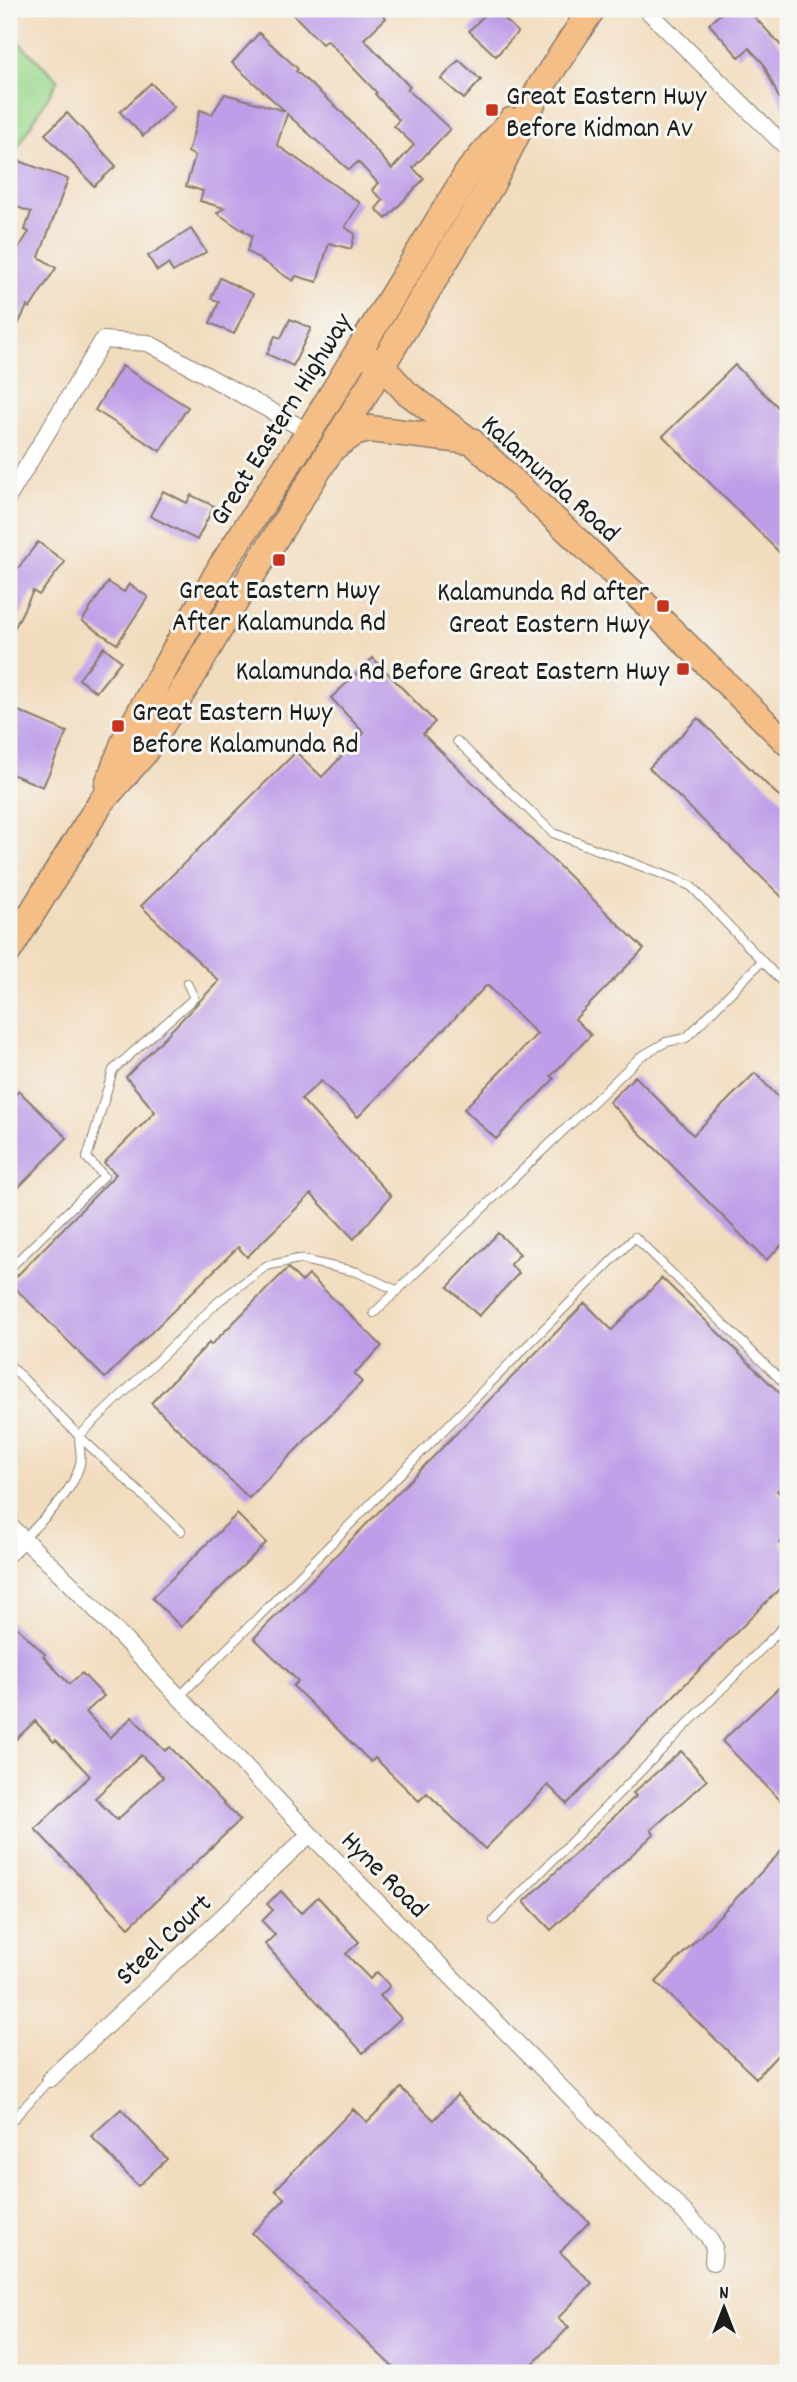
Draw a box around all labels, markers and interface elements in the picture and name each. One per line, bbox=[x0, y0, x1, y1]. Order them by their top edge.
place label: Great Eastern Hwy Before Kidman Av bbox=[506, 79, 707, 151]
marker: Great Eastern Hwy Before Kidman Av bbox=[484, 102, 500, 118]
street label: Great Eastern Highway bbox=[202, 306, 365, 535]
street label: Kalamunda Road bbox=[470, 407, 627, 554]
marker: Great Eastern Hwy After Kalamunda Rd bbox=[271, 552, 287, 568]
place label: Great Eastern Hwy After Kalamunda Rd bbox=[172, 573, 386, 645]
place label: Kalamunda Rd after Great Eastern Hwy bbox=[437, 575, 650, 647]
marker: Kalamunda Rd after Great Eastern Hwy bbox=[655, 598, 671, 614]
place label: Kalamunda Rd Before Great Eastern Hwy bbox=[236, 654, 670, 694]
marker: Kalamunda Rd Before Great Eastern Hwy bbox=[675, 661, 691, 677]
place label: Great Eastern Hwy Before Kalamunda Rd bbox=[132, 695, 359, 767]
marker: Great Eastern Hwy Before Kalamunda Rd bbox=[110, 718, 126, 734]
street label: Hyne Road bbox=[330, 1824, 435, 1929]
street label: Steel Court bbox=[108, 1886, 223, 1997]
north arrow bbox=[688, 2274, 758, 2344]
text: N bbox=[719, 2281, 729, 2308]

